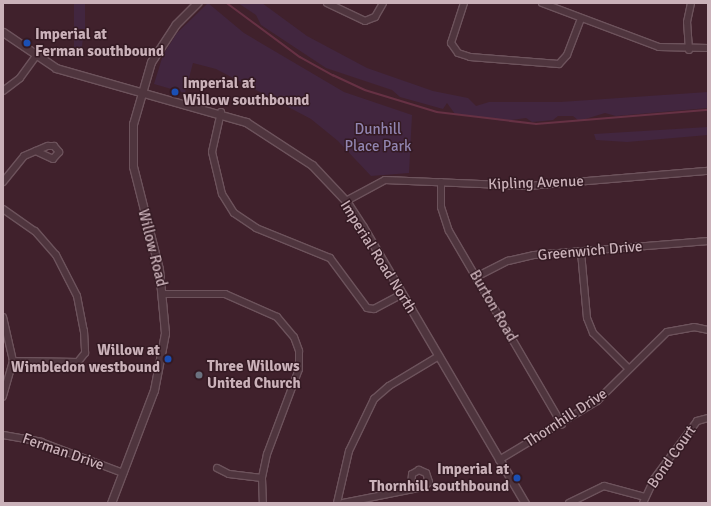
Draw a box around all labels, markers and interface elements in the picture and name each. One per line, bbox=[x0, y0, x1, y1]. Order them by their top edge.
place label: Imperial at Ferman southbound bbox=[35, 25, 164, 60]
marker: Imperial at Ferman southbound bbox=[22, 38, 32, 48]
place label: Imperial at Willow southbound bbox=[183, 74, 309, 109]
marker: Imperial at Willow southbound bbox=[170, 87, 180, 97]
park label: Dunhill Place Park bbox=[344, 120, 412, 155]
street label: Kipling Avenue bbox=[488, 172, 584, 194]
street label: Imperial Road North bbox=[336, 197, 420, 317]
street label: Willow Road bbox=[134, 207, 170, 289]
street label: Greenwich Drive bbox=[537, 237, 643, 265]
street label: Burton Road bbox=[465, 267, 521, 345]
place label: Willow at Wimbledon westbound bbox=[11, 341, 160, 376]
marker: Willow at Wimbledon westbound bbox=[163, 354, 173, 364]
place label: Three Willows United Church bbox=[207, 357, 301, 392]
marker: Three Willows United Church bbox=[194, 370, 204, 380]
street label: Thornhill Drive bbox=[521, 385, 611, 451]
street label: Bond Court bbox=[644, 422, 700, 492]
street label: Ferman Drive bbox=[20, 430, 106, 474]
place label: Imperial at Thornhill southbound bbox=[369, 460, 509, 495]
marker: Imperial at Thornhill southbound bbox=[512, 473, 522, 483]

